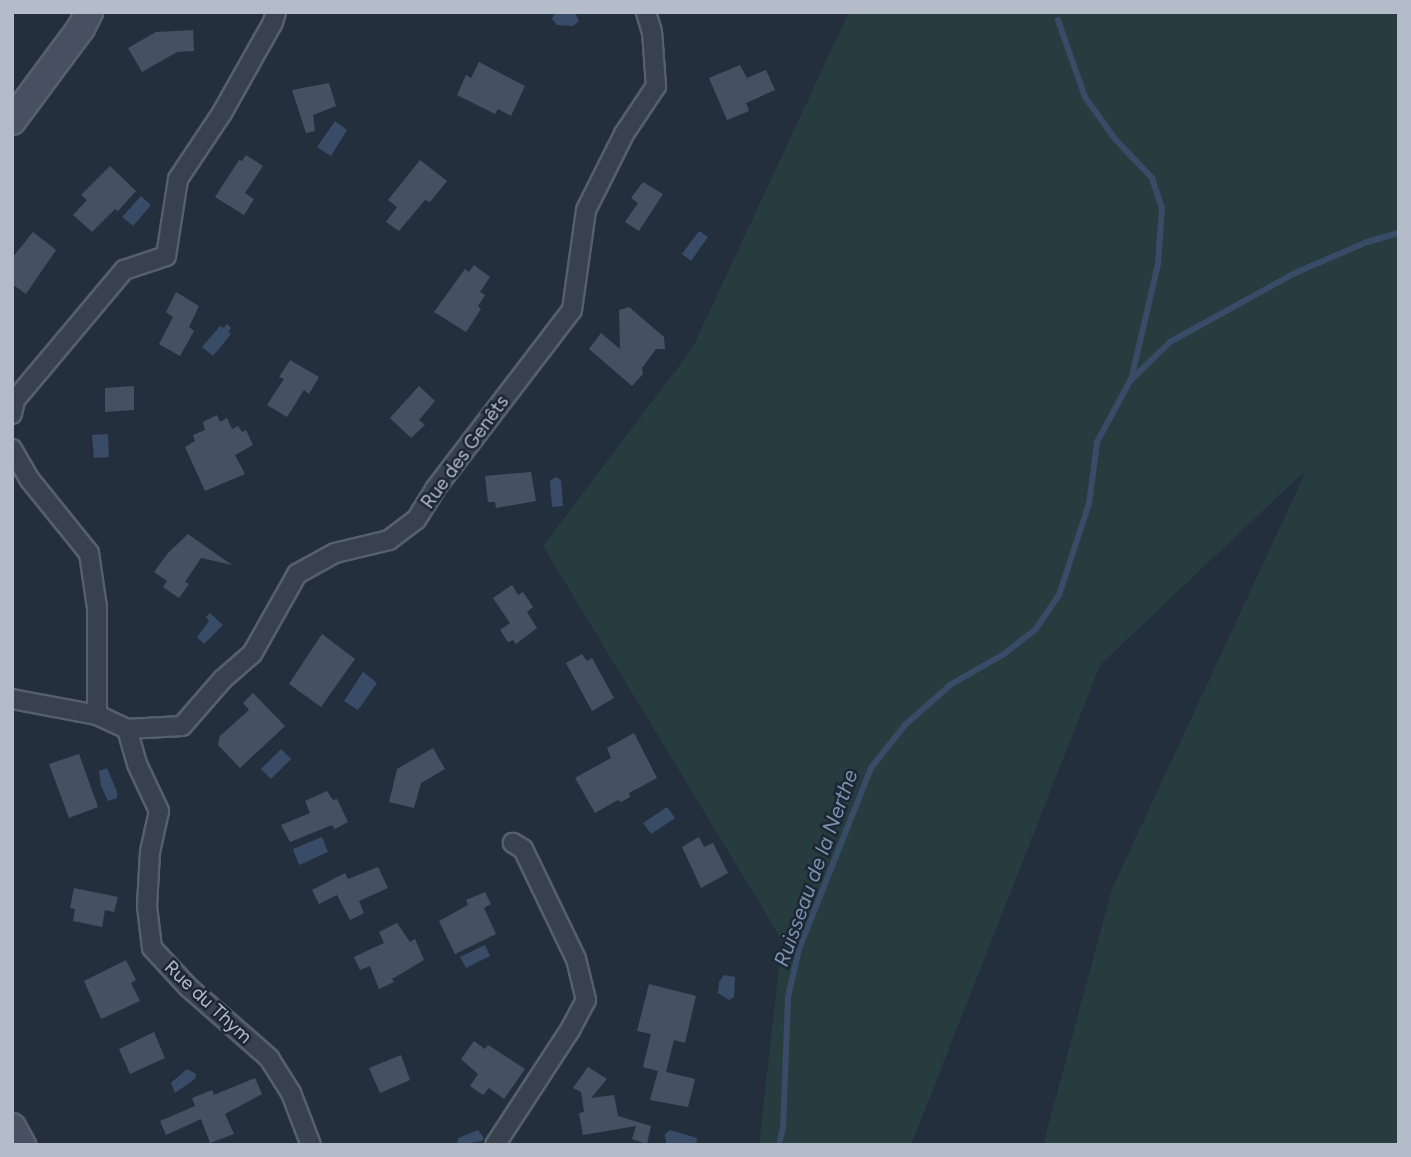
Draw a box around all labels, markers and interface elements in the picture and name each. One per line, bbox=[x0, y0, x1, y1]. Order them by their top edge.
street label: Rue des Genêts bbox=[416, 391, 514, 513]
water label: Ruisseau de la Nerthe bbox=[769, 766, 863, 970]
street label: Rue du Thym bbox=[160, 956, 256, 1048]

